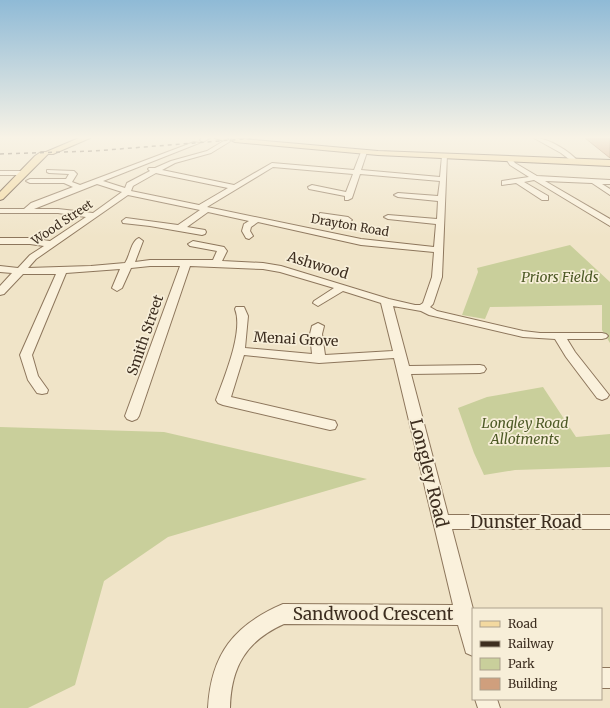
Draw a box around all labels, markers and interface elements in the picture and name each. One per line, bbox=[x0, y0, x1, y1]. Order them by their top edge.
street label: Wood Street bbox=[28, 196, 96, 248]
street label: Drayton Road bbox=[310, 211, 390, 239]
street label: Ashwood bbox=[284, 247, 351, 283]
park label: Priors Fields bbox=[521, 268, 599, 286]
street label: Smith Street bbox=[123, 292, 167, 378]
street label: Menai Grove bbox=[253, 328, 339, 350]
park label: Longley Road Allotments bbox=[482, 414, 568, 448]
street label: Longley Road bbox=[405, 416, 453, 530]
street label: Dunster Road bbox=[470, 511, 582, 533]
street label: Sandwood Crescent bbox=[293, 603, 454, 625]
legend bbox=[472, 608, 602, 700]
text: Road bbox=[508, 616, 537, 631]
text: Railway bbox=[508, 636, 554, 651]
text: Park bbox=[508, 656, 535, 671]
text: Building bbox=[508, 676, 558, 691]

